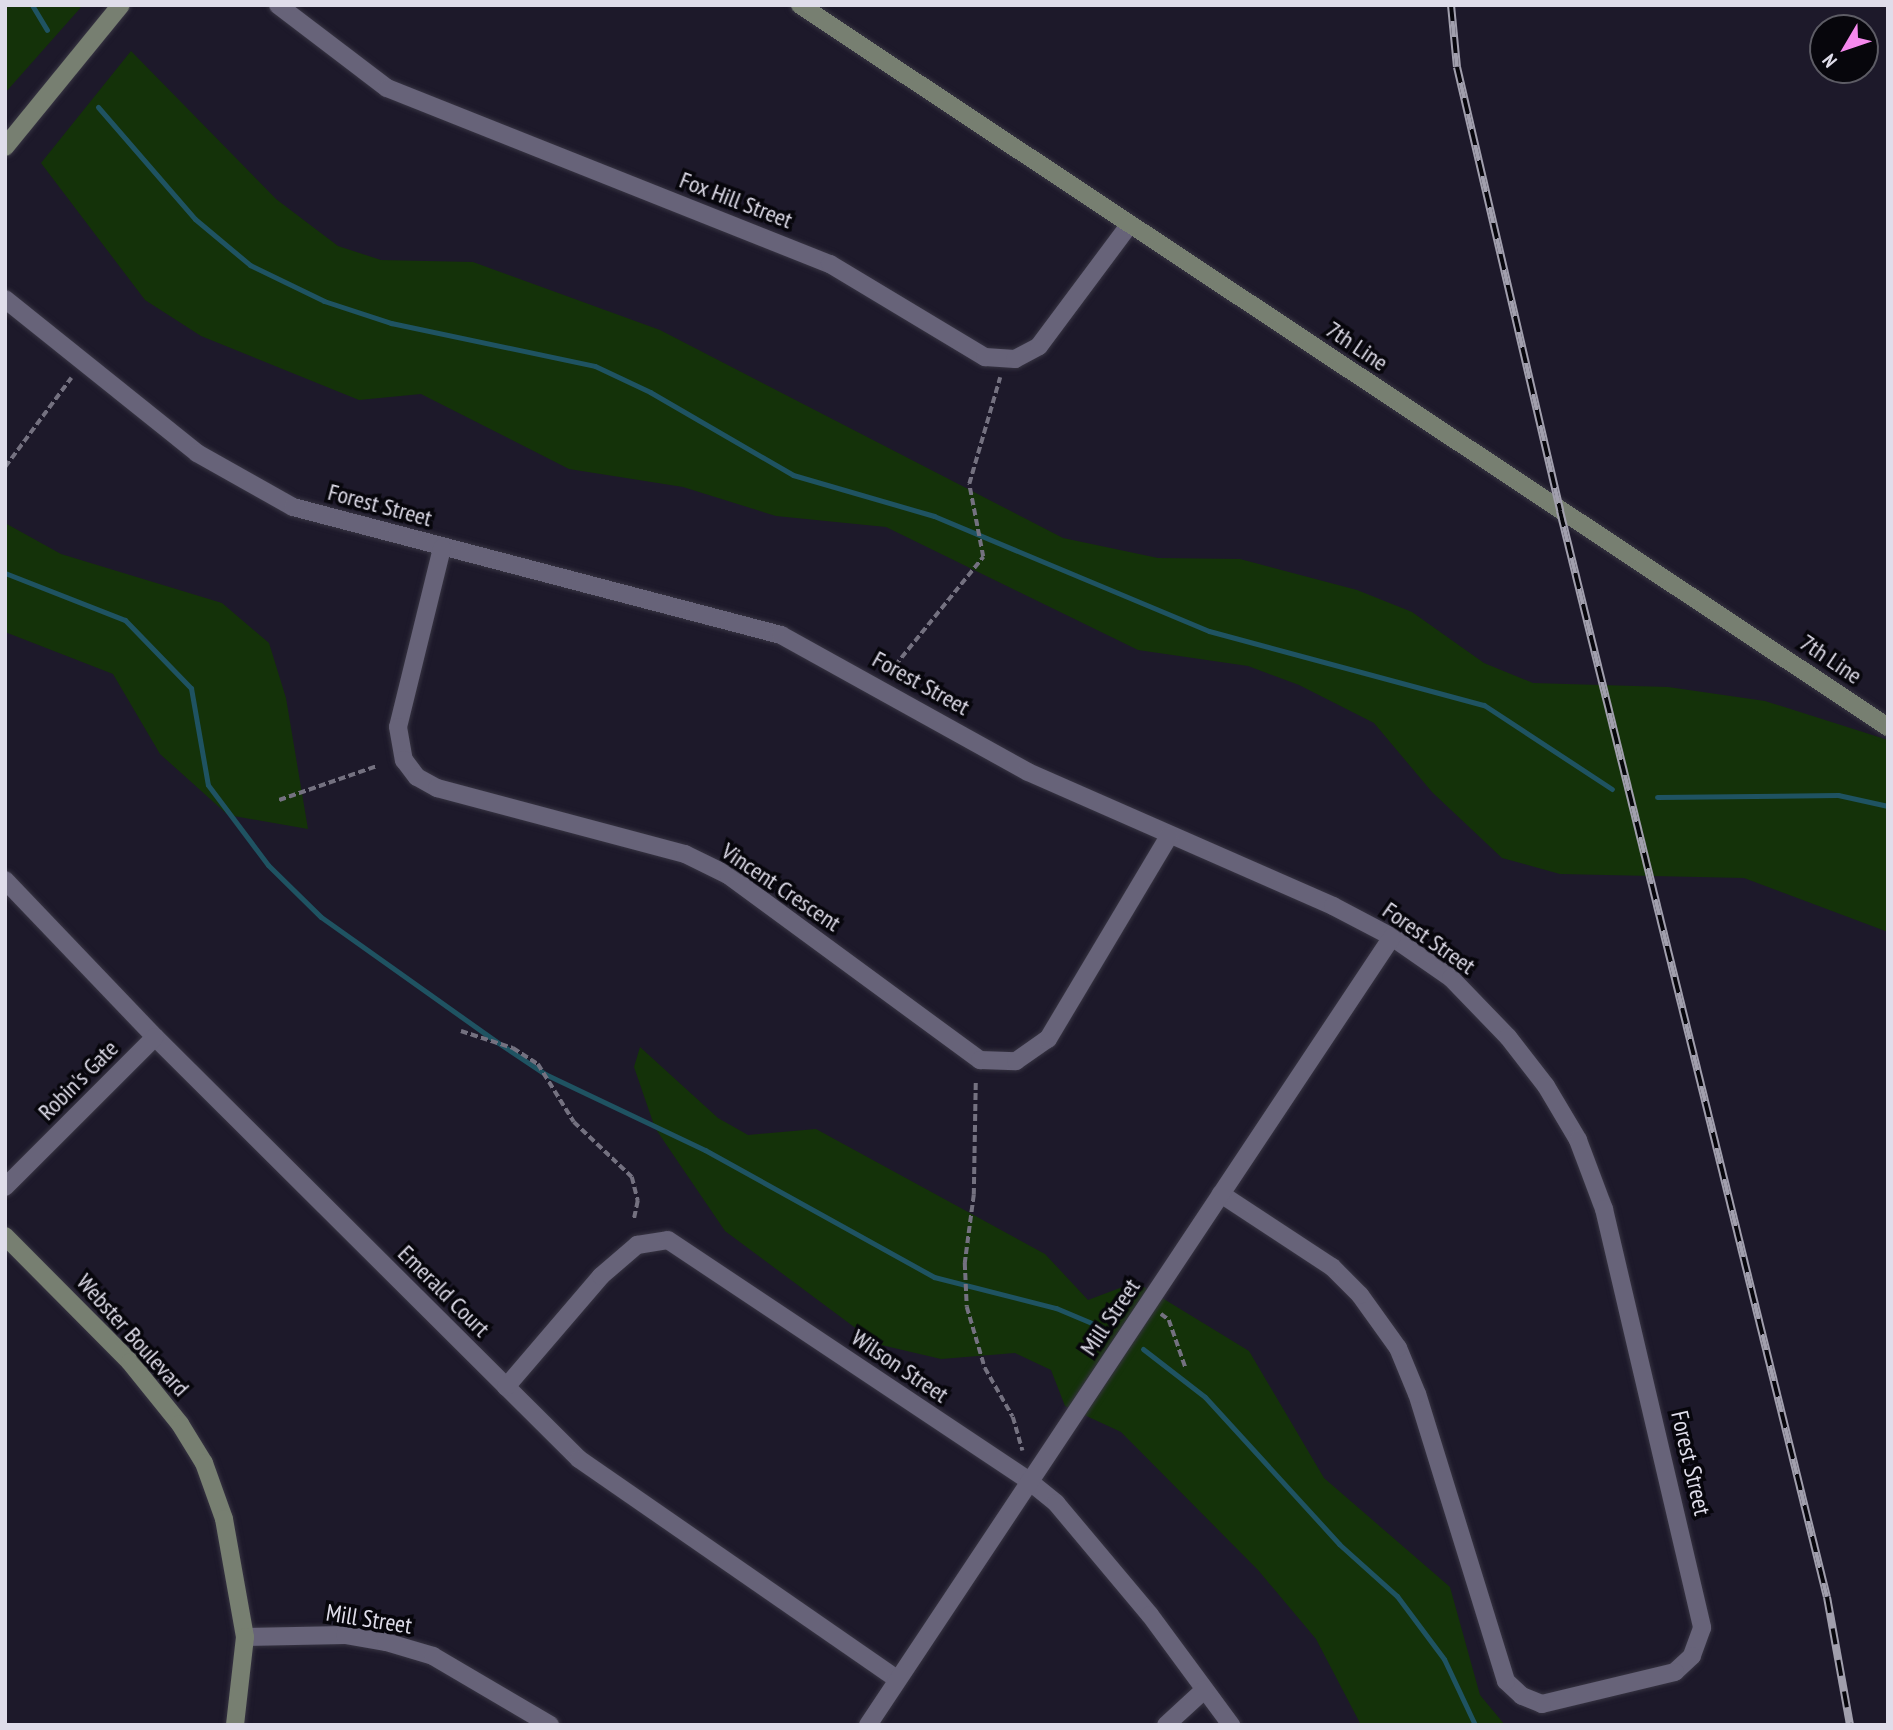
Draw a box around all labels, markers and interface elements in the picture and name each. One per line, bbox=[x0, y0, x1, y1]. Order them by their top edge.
north arrow bbox=[1809, 14, 1879, 84]
text: N bbox=[1817, 49, 1842, 73]
street label: Fox Hill Street bbox=[675, 165, 797, 235]
street label: 7th Line bbox=[1321, 315, 1393, 377]
street label: Forest Street bbox=[325, 477, 435, 533]
street label: 7th Line bbox=[1795, 628, 1867, 690]
street label: Forest Street bbox=[868, 645, 974, 721]
street label: Vincent Crescent bbox=[716, 837, 846, 937]
street label: Forest Street bbox=[1377, 896, 1481, 980]
street label: Robin's Gate bbox=[32, 1034, 124, 1126]
street label: Emerald Court bbox=[392, 1239, 496, 1343]
street label: Webster Boulevard bbox=[71, 1268, 195, 1402]
street label: Mill Street bbox=[1074, 1273, 1146, 1361]
street label: Wilson Street bbox=[846, 1323, 954, 1409]
street label: Forest Street bbox=[1665, 1408, 1717, 1518]
street label: Mill Street bbox=[324, 1598, 414, 1640]

